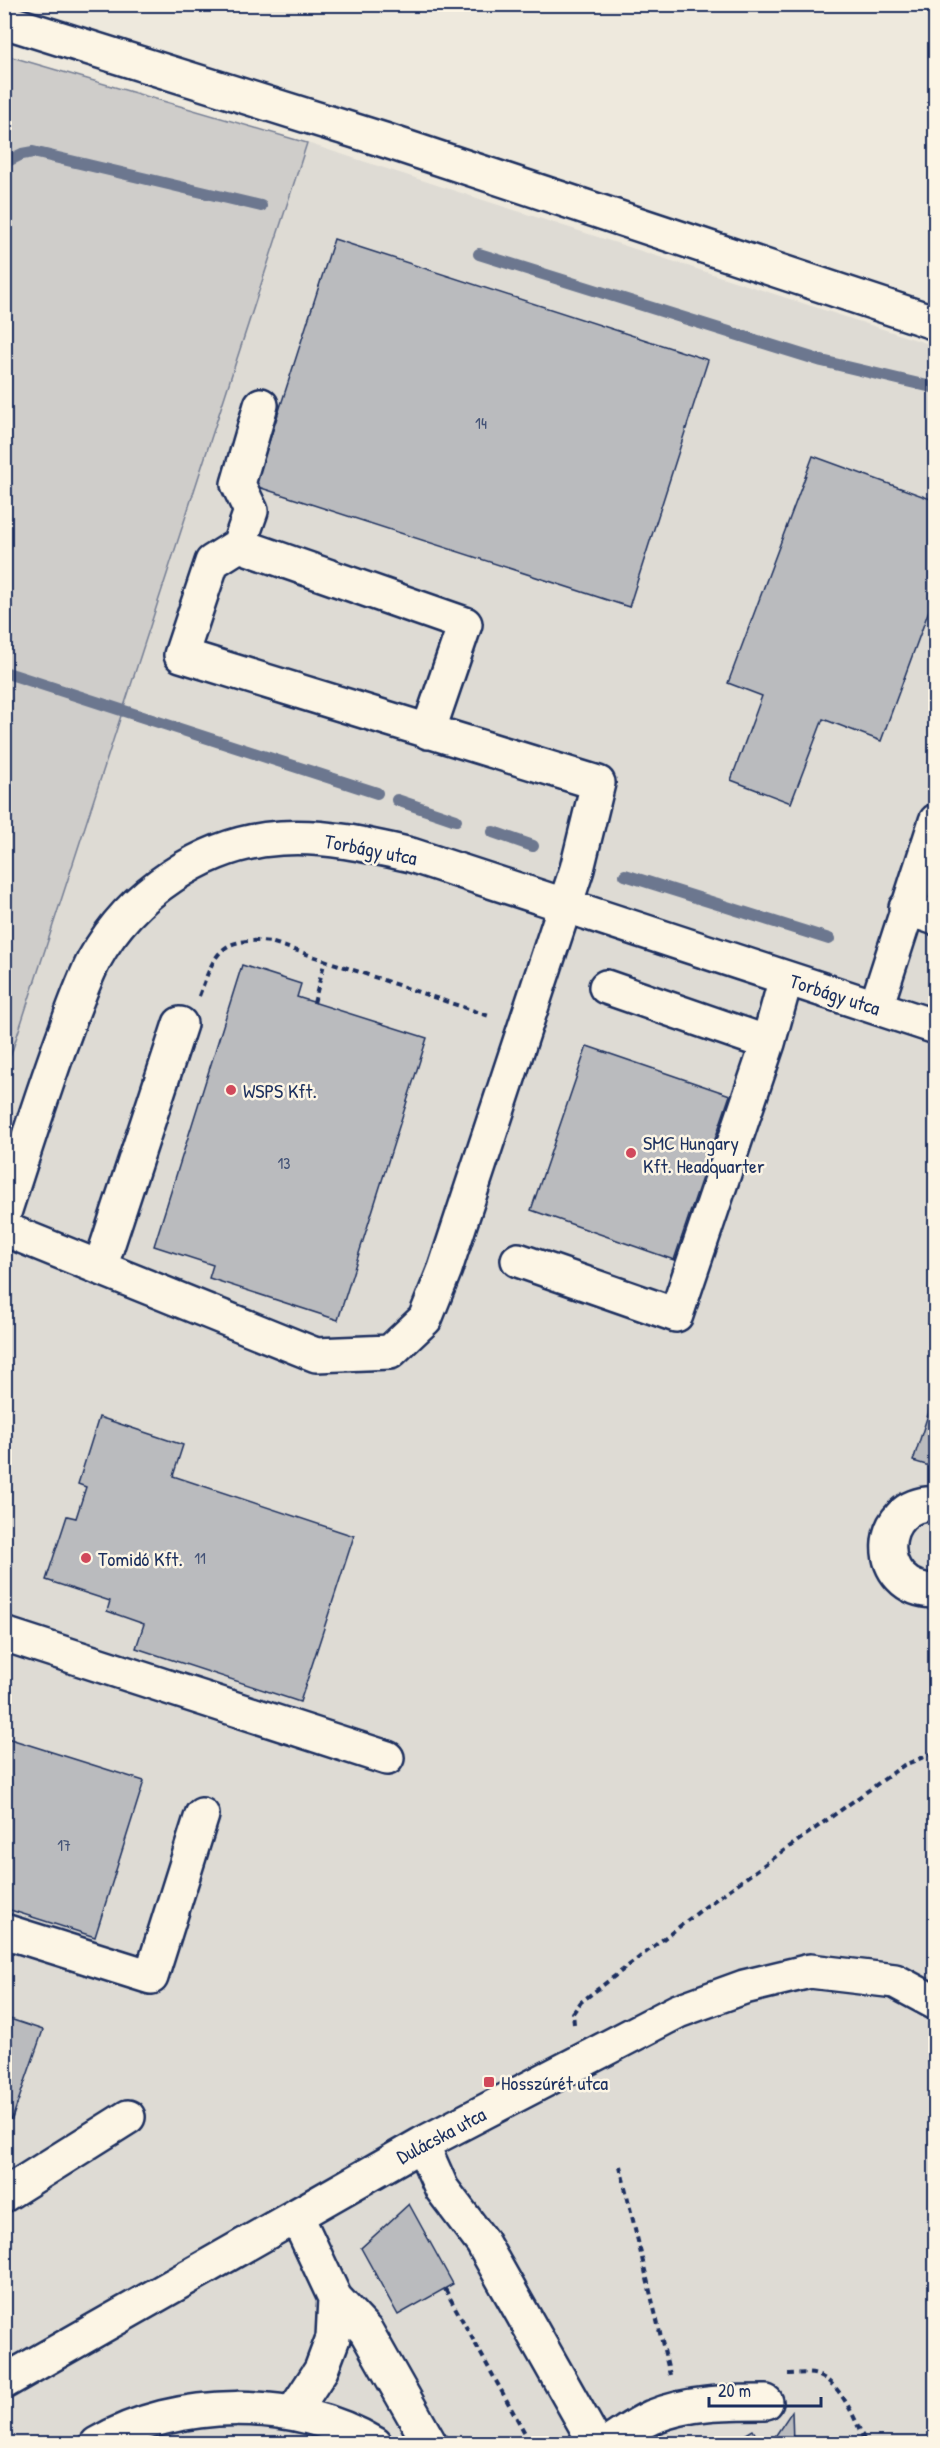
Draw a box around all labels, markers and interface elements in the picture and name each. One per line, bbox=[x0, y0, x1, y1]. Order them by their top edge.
house number: 14 bbox=[475, 412, 487, 434]
street label: Torbágy utca bbox=[322, 827, 420, 871]
street label: Torbágy utca bbox=[786, 967, 884, 1021]
place label: WSPS Kft. bbox=[243, 1077, 317, 1104]
marker: WSPS Kft. bbox=[224, 1083, 238, 1097]
place label: SMC Hungary Kft. Headquarter bbox=[643, 1129, 765, 1179]
marker: SMC Hungary Kft. Headquarter bbox=[624, 1146, 638, 1160]
house number: 13 bbox=[278, 1152, 290, 1174]
place label: Tomidó Kft. bbox=[98, 1545, 183, 1572]
house number: 11 bbox=[194, 1547, 206, 1569]
marker: Tomidó Kft. bbox=[79, 1551, 93, 1565]
house number: 17 bbox=[57, 1834, 71, 1856]
place label: Hosszúrét utca bbox=[501, 2069, 608, 2096]
marker: Hosszúrét utca bbox=[482, 2075, 496, 2089]
street label: Dulácska utca bbox=[392, 2100, 490, 2170]
scale bar bbox=[709, 2370, 822, 2408]
text: 20 m bbox=[718, 2378, 751, 2403]

